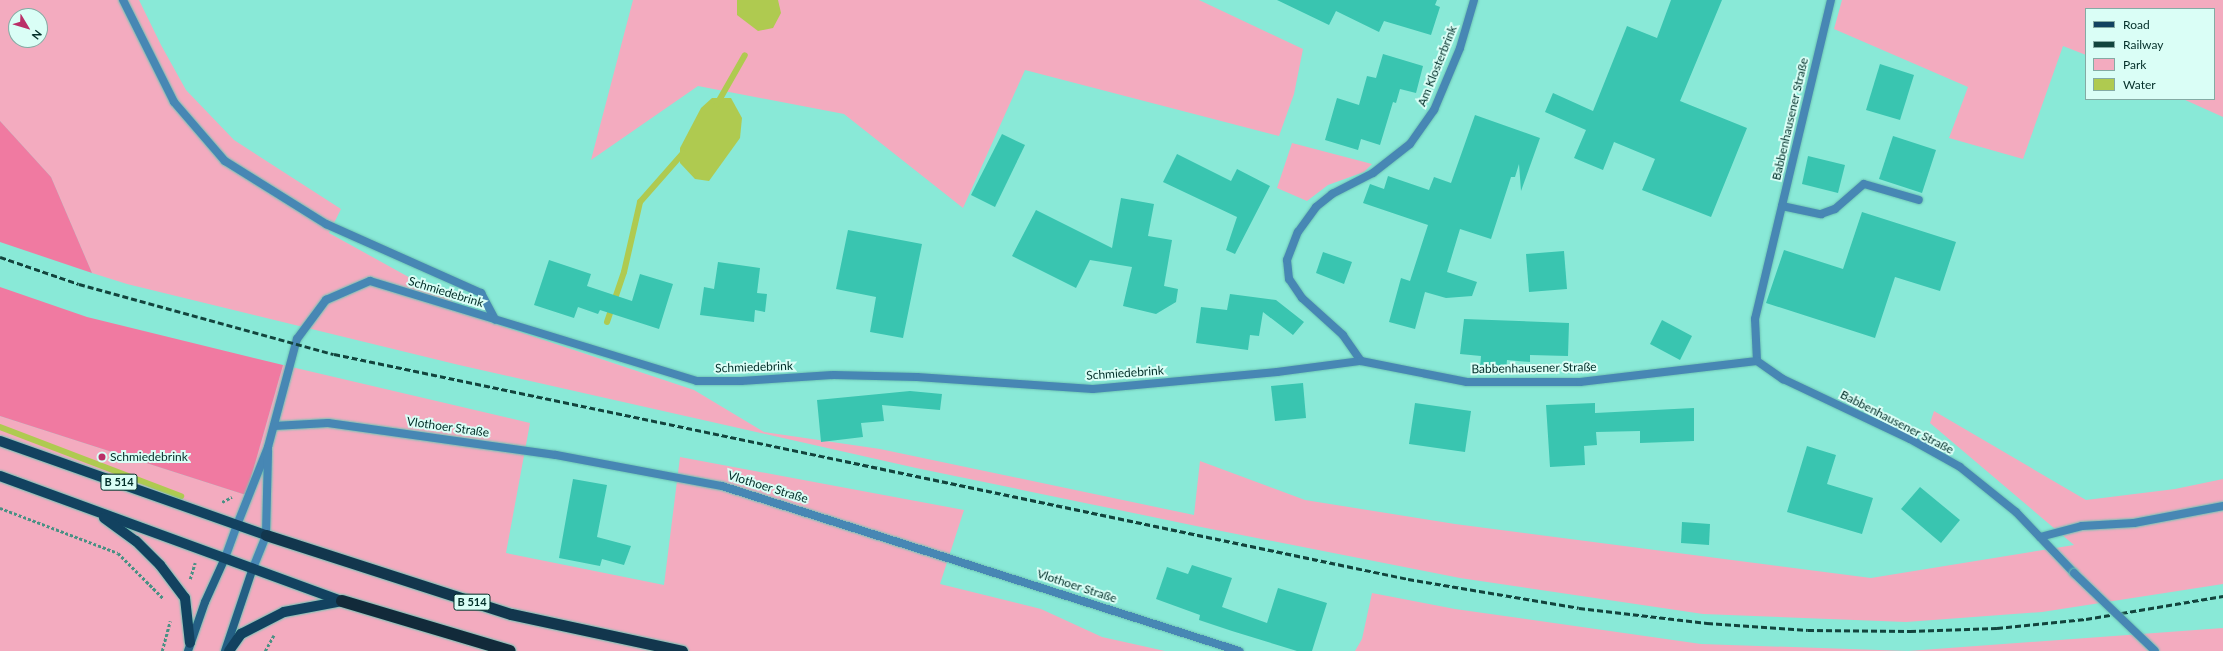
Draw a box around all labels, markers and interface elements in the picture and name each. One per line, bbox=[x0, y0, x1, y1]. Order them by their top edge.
north arrow bbox=[8, 8, 48, 48]
legend bbox=[2085, 8, 2215, 100]
text: Road bbox=[2123, 17, 2150, 32]
street label: Am Klosterbrink bbox=[1414, 24, 1460, 108]
text: N bbox=[29, 28, 45, 42]
text: Railway bbox=[2123, 37, 2163, 52]
street label: Babbenhausener Straße bbox=[1769, 56, 1811, 182]
text: Park bbox=[2123, 57, 2146, 72]
text: Water bbox=[2123, 77, 2156, 92]
street label: Schmiedebrink bbox=[407, 274, 485, 310]
street label: Schmiedebrink bbox=[715, 358, 793, 376]
street label: Babbenhausener Straße bbox=[1471, 360, 1597, 376]
street label: Schmiedebrink bbox=[1086, 363, 1164, 383]
street label: Babbenhausener Straße bbox=[1838, 387, 1956, 457]
street label: Vlothoer Straße bbox=[406, 414, 490, 440]
place label: Schmiedebrink bbox=[110, 450, 188, 464]
marker: Schmiedebrink bbox=[97, 452, 107, 462]
street label: Vlothoer Straße bbox=[726, 468, 810, 506]
road number: B 514 bbox=[100, 473, 138, 491]
street label: Vlothoer Straße bbox=[1035, 566, 1119, 606]
road number: B 514 bbox=[453, 593, 491, 611]

